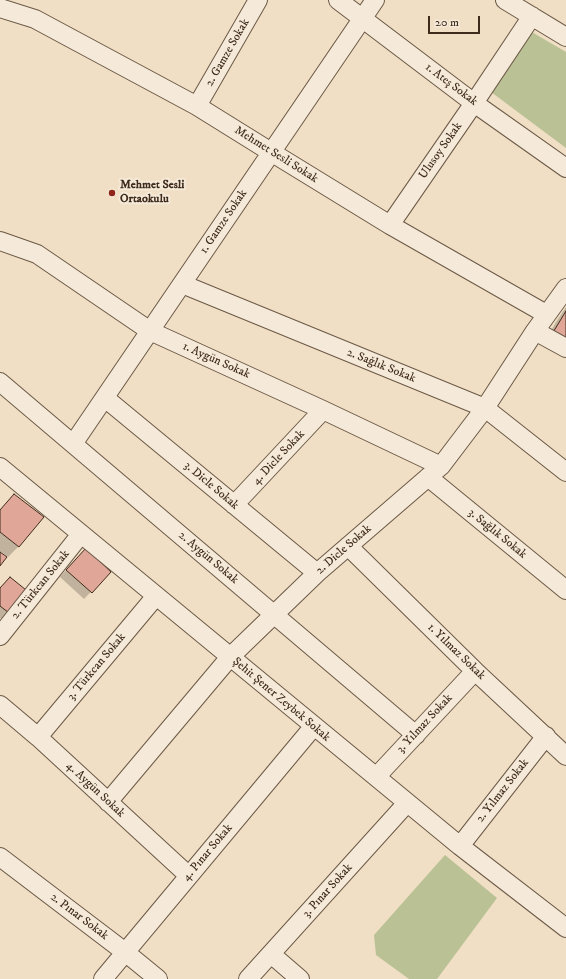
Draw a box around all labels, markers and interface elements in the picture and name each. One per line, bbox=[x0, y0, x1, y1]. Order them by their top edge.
scale bar bbox=[430, 8, 482, 34]
text: 20 m bbox=[435, 15, 459, 30]
street label: 2. Gamze Sokak bbox=[203, 17, 253, 89]
street label: 1. Ateş Sokak bbox=[422, 61, 480, 109]
street label: Ulusoy Sokak bbox=[416, 120, 466, 182]
street label: Mehmet Sesli Sokak bbox=[231, 123, 321, 187]
place label: Mehmet Sesli Ortaokulu bbox=[120, 179, 184, 207]
street label: 1. Gamze Sokak bbox=[197, 187, 251, 257]
marker: Mehmet Sesli Ortaokulu bbox=[107, 188, 117, 198]
street label: 1. Aygün Sokak bbox=[180, 340, 252, 382]
street label: 2. Sağlık Sokak bbox=[344, 346, 418, 386]
street label: 4. Dicle Sokak bbox=[250, 427, 308, 489]
street label: 3. Dicle Sokak bbox=[181, 459, 241, 513]
street label: 3. Sağlık Sokak bbox=[465, 506, 529, 562]
street label: 2. Dicle Sokak bbox=[313, 522, 375, 578]
street label: 2. Aygün Sokak bbox=[175, 529, 241, 587]
street label: 2. Türkcan Sokak bbox=[9, 548, 73, 622]
street label: 1. Yılmaz Sokak bbox=[424, 621, 488, 683]
street label: 3. Türkcan Sokak bbox=[65, 631, 129, 703]
street label: Şehit Şener Zeybek Sokak bbox=[229, 655, 333, 745]
street label: 3. Yılmaz Sokak bbox=[394, 692, 456, 756]
street label: 2. Yılmaz Sokak bbox=[474, 756, 532, 826]
street label: 4. Aygün Sokak bbox=[63, 759, 127, 821]
street label: 4. Pınar Sokak bbox=[180, 822, 236, 884]
street label: 3. Pınar Sokak bbox=[300, 861, 356, 921]
street label: 2. Pınar Sokak bbox=[47, 890, 111, 944]

